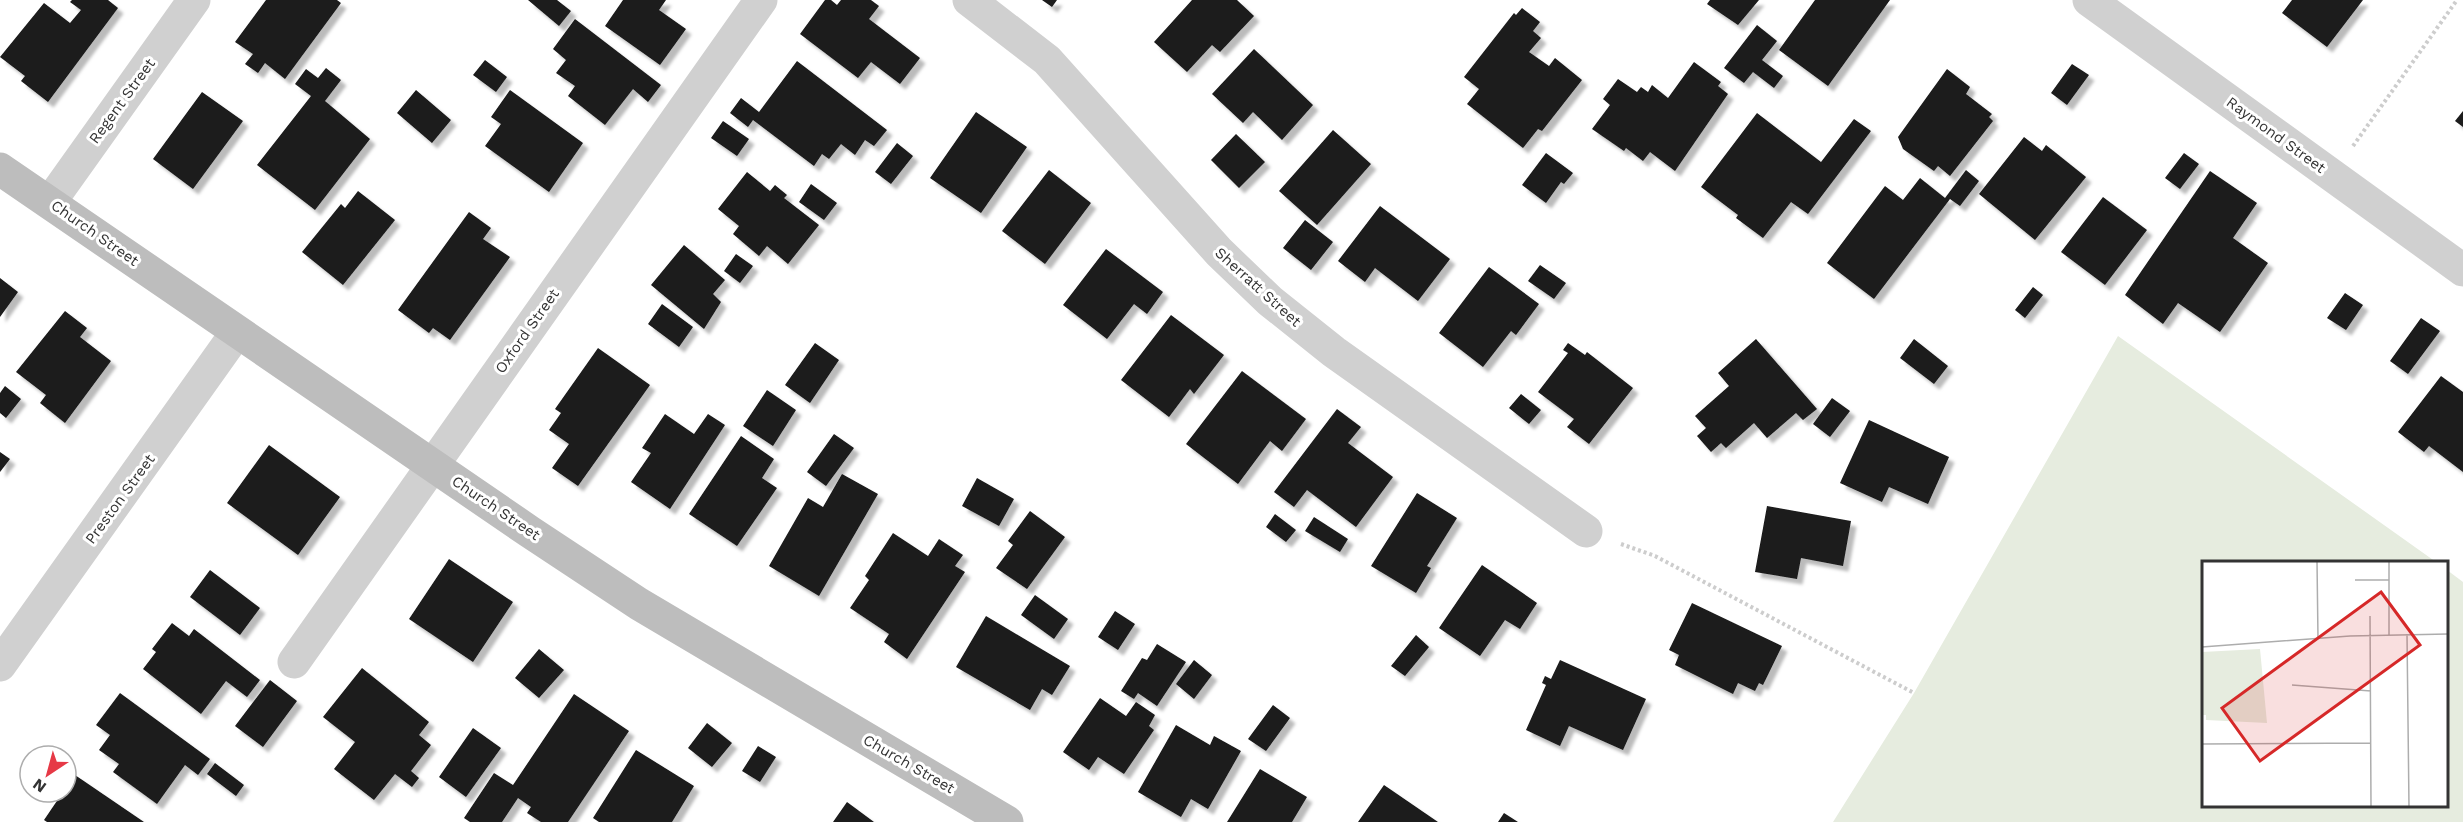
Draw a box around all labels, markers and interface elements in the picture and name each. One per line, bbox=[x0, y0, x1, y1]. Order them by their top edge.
street label: Regent Street bbox=[85, 54, 159, 147]
street label: Raymond Street bbox=[2223, 93, 2330, 177]
street label: Church Street bbox=[48, 196, 143, 270]
street label: Sherratt Street bbox=[1211, 244, 1305, 331]
street label: Oxford Street bbox=[491, 285, 563, 377]
street label: Preston Street bbox=[81, 450, 159, 547]
street label: Church Street bbox=[448, 472, 544, 545]
inset map bbox=[2202, 561, 2448, 807]
street label: Church Street bbox=[860, 731, 959, 798]
north arrow bbox=[18, 744, 78, 804]
text: N bbox=[29, 775, 50, 797]

